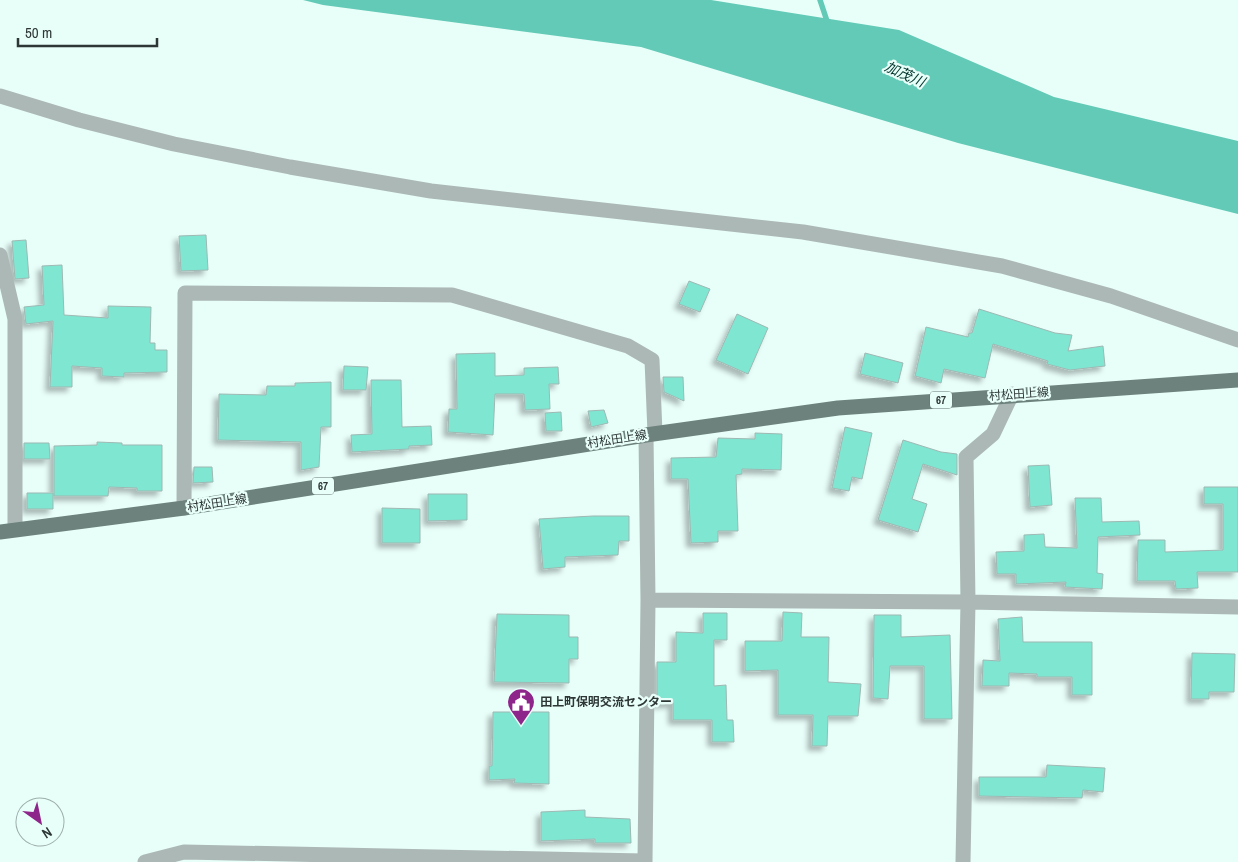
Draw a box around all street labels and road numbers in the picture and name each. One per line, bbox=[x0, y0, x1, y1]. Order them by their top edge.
street label: 村松田上線 bbox=[989, 384, 1049, 404]
road number: 67 bbox=[930, 392, 952, 408]
street label: 村松田上線 bbox=[586, 426, 648, 452]
road number: 67 bbox=[312, 478, 334, 494]
street label: 村松田上線 bbox=[186, 490, 248, 516]

